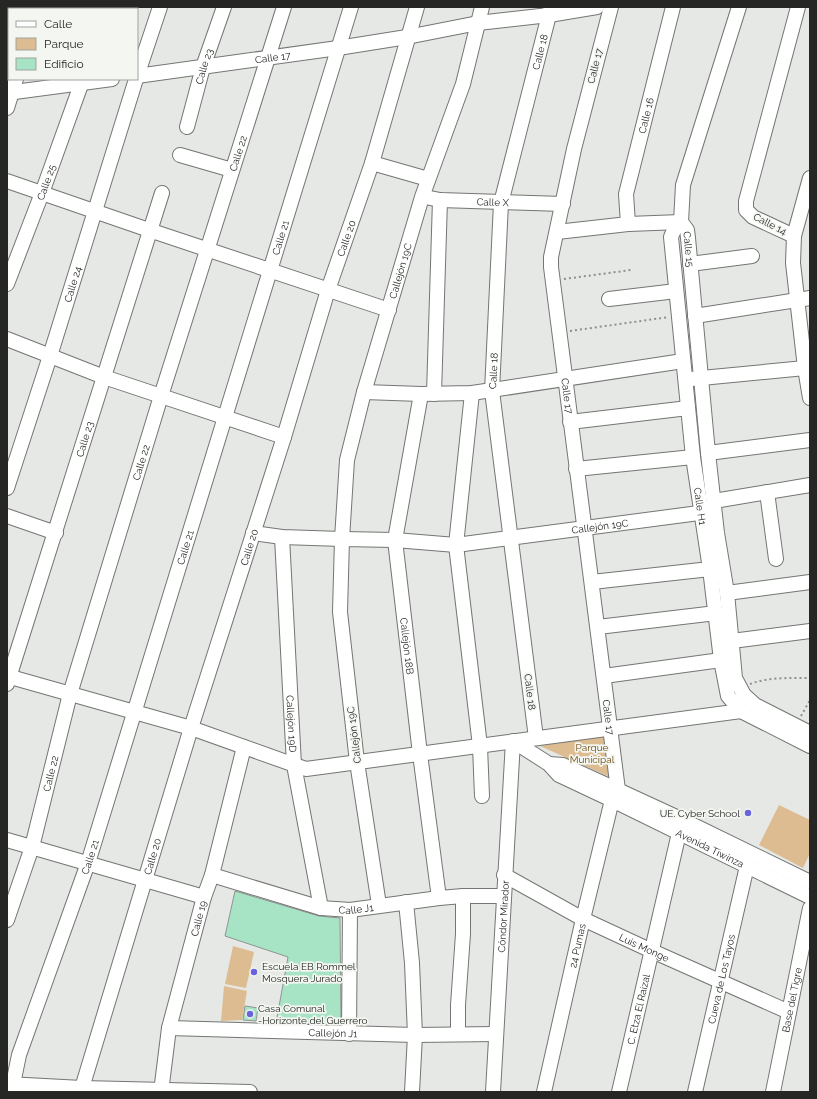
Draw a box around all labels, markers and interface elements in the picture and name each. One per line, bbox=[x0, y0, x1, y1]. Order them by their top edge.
legend bbox=[8, 8, 138, 80]
text: Calle bbox=[44, 17, 72, 31]
street label: Calle 18 bbox=[530, 33, 549, 71]
text: Parque bbox=[44, 37, 84, 51]
street label: Calle 23 bbox=[193, 47, 215, 85]
street label: Calle 17 bbox=[585, 47, 605, 85]
street label: Calle 17 bbox=[254, 49, 292, 65]
text: Edificio bbox=[44, 57, 84, 71]
street label: Calle 16 bbox=[636, 96, 656, 135]
street label: Calle 22 bbox=[227, 134, 249, 172]
street label: Calle 25 bbox=[34, 162, 57, 201]
street label: Calle X bbox=[476, 196, 510, 208]
street label: Calle 14 bbox=[751, 211, 789, 237]
street label: Calle 21 bbox=[270, 218, 291, 256]
street label: Calle 20 bbox=[335, 219, 357, 258]
street label: Calle 15 bbox=[682, 231, 696, 268]
street label: Callejón 19C bbox=[387, 242, 414, 300]
street label: Calle 24 bbox=[62, 264, 83, 303]
street label: Calle 18 bbox=[487, 352, 499, 389]
street label: Calle 17 bbox=[560, 377, 575, 415]
street label: Calle 23 bbox=[74, 420, 95, 458]
street label: Calle 22 bbox=[130, 443, 151, 482]
street label: Calle H1 bbox=[692, 487, 709, 526]
street label: Callejón 19C bbox=[571, 517, 629, 535]
street label: Calle 21 bbox=[175, 528, 196, 566]
street label: Calle 20 bbox=[238, 528, 260, 567]
street label: Callejón 18B bbox=[399, 617, 416, 675]
street label: Calle 18 bbox=[522, 673, 538, 711]
street label: Callejón 19D bbox=[285, 695, 299, 753]
street label: Calle 17 bbox=[601, 699, 616, 736]
street label: Callejón 19C bbox=[345, 706, 363, 764]
park label: Parque Municipal bbox=[570, 742, 615, 765]
street label: Calle 22 bbox=[41, 754, 60, 793]
place label: UE. Cyber School bbox=[660, 808, 740, 819]
marker: UE. Cyber School bbox=[743, 808, 753, 818]
street label: Avenida Tiwinza bbox=[674, 827, 746, 869]
street label: Calle 20 bbox=[141, 837, 163, 876]
street label: Calle 21 bbox=[79, 838, 101, 876]
street label: Cóndor Mirador bbox=[495, 879, 511, 953]
street label: Calle 19 bbox=[188, 899, 208, 937]
street label: Calle J1 bbox=[338, 901, 375, 916]
street label: 24 Pumas bbox=[567, 922, 587, 969]
street label: Luis Monge bbox=[618, 931, 671, 964]
street label: Cueva de Los Tayos bbox=[705, 933, 737, 1025]
place label: Escuela EB Rommel Mosquera Jurado bbox=[262, 961, 356, 984]
street label: Base del Tigre bbox=[780, 966, 803, 1033]
marker: Escuela EB Rommel Mosquera Jurado bbox=[249, 967, 259, 977]
street label: C. Etza El Raizal bbox=[625, 973, 652, 1045]
place label: Casa Comunal -Horizonte del Guerrero bbox=[258, 1003, 367, 1026]
marker: Casa Comunal -Horizonte del Guerrero bbox=[245, 1009, 255, 1019]
street label: Callejón J1 bbox=[308, 1026, 358, 1039]

